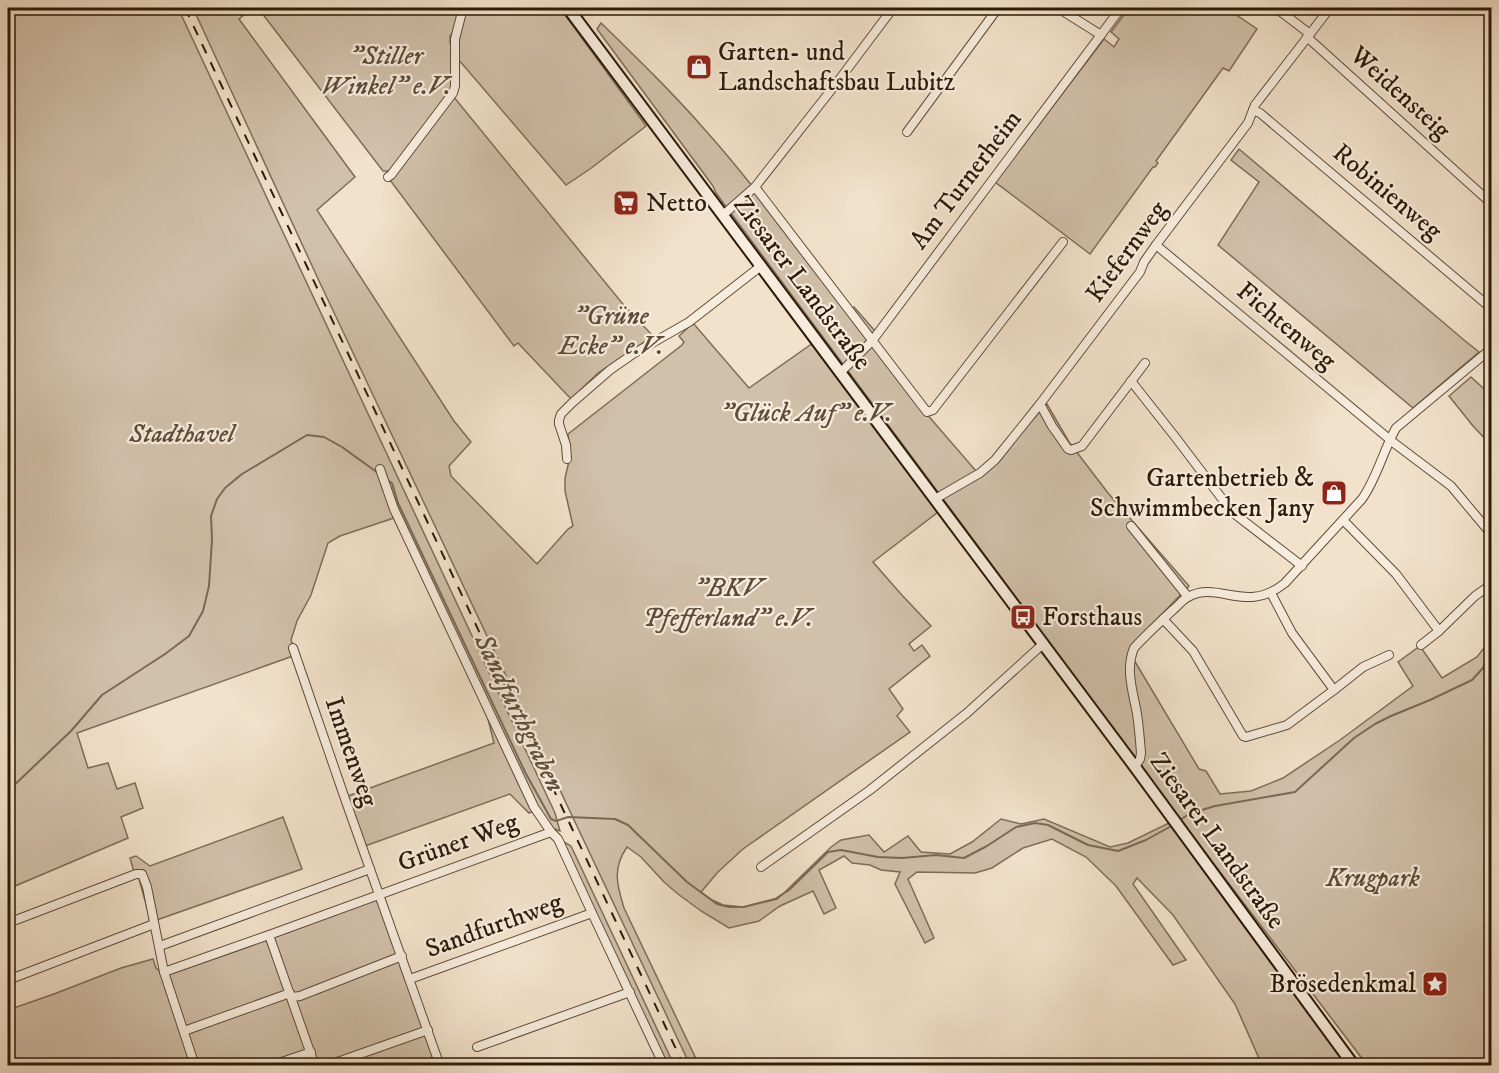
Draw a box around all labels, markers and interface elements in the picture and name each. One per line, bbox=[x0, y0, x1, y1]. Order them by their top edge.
place label: Garten- und Landschaftsbau Lubitz bbox=[718, 36, 955, 99]
street label: Weidensteig bbox=[1342, 38, 1458, 147]
park label: "Stiller Winkel" e.V. bbox=[321, 40, 453, 103]
shop icon: Garten- und Landschaftsbau Lubitz bbox=[684, 52, 714, 82]
street label: Am Turnerheim bbox=[903, 104, 1029, 256]
street label: Robinienweg bbox=[1325, 137, 1449, 248]
place label: Netto bbox=[646, 187, 707, 220]
supermarket icon: Netto bbox=[611, 188, 641, 218]
street label: Ziesarer Landstraße bbox=[726, 189, 878, 377]
street label: Kiefernweg bbox=[1079, 194, 1175, 309]
street label: Fichtenweg bbox=[1229, 275, 1343, 377]
park label: "Grüne Ecke" e.V. bbox=[557, 300, 665, 363]
park label: "Glück Auf" e.V. bbox=[720, 397, 894, 430]
park label: Stadthavel bbox=[128, 418, 238, 451]
place label: Gartenbetrieb & Schwimmbecken Jany bbox=[1090, 462, 1315, 525]
shop icon: Gartenbetrieb & Schwimmbecken Jany bbox=[1319, 478, 1349, 508]
park label: "BKV Pfefferland" e.V. bbox=[643, 572, 815, 635]
place label: Forsthaus bbox=[1042, 601, 1142, 634]
bus stop icon: Forsthaus bbox=[1008, 602, 1038, 632]
water label: Sandfurthgraben bbox=[466, 627, 572, 798]
street label: Immenweg bbox=[317, 693, 385, 812]
street label: Ziesarer Landstraße bbox=[1142, 746, 1292, 936]
street label: Grüner Weg bbox=[393, 806, 523, 880]
park label: Krugpark bbox=[1325, 862, 1420, 895]
street label: Sandfurthweg bbox=[421, 886, 567, 966]
place label: Brösedenkmal bbox=[1269, 968, 1416, 1001]
place icon: Brösedenkmal bbox=[1420, 969, 1450, 999]

